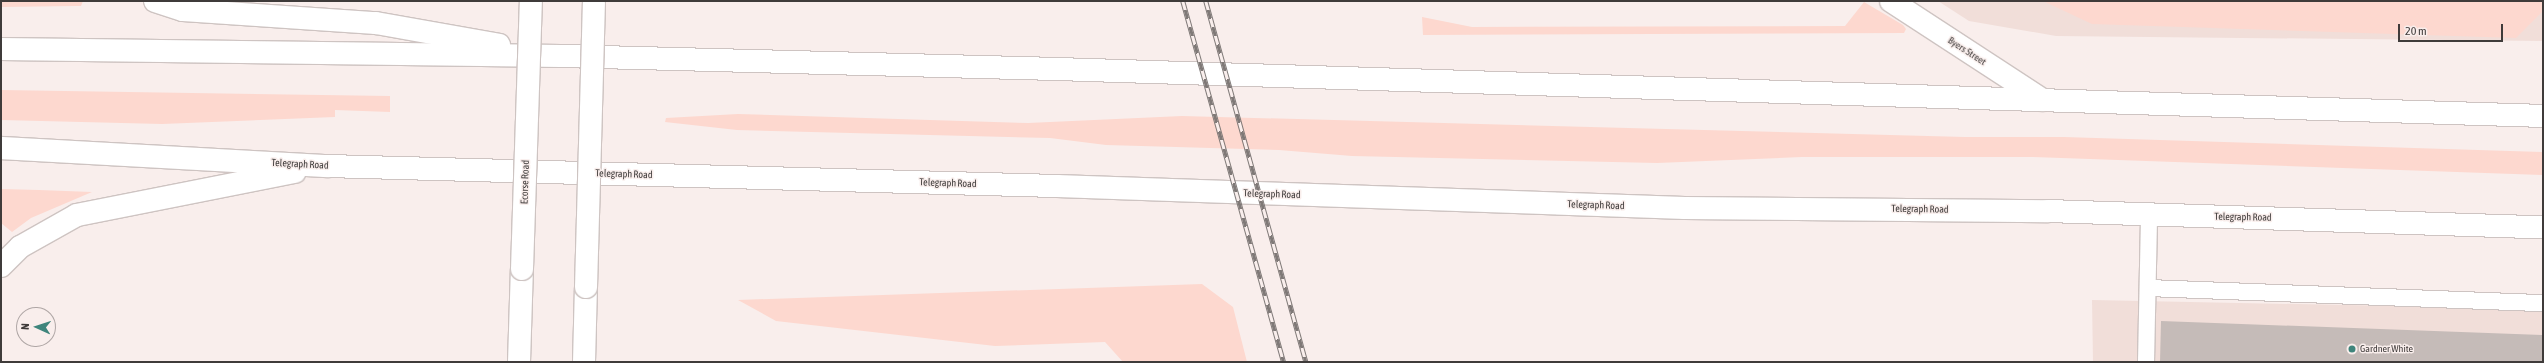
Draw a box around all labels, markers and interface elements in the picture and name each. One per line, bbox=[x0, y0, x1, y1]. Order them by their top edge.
scale bar bbox=[2400, 16, 2505, 42]
text: 20 m bbox=[2405, 24, 2427, 38]
street label: Byers Street bbox=[1946, 34, 1988, 68]
street label: Telegraph Road bbox=[271, 157, 329, 171]
street label: Ecorse Road bbox=[518, 160, 532, 204]
street label: Telegraph Road bbox=[595, 167, 653, 181]
street label: Telegraph Road bbox=[919, 176, 977, 190]
street label: Telegraph Road bbox=[1243, 187, 1301, 201]
street label: Telegraph Road bbox=[1567, 198, 1625, 212]
street label: Telegraph Road bbox=[1891, 203, 1949, 215]
street label: Telegraph Road bbox=[2214, 211, 2272, 223]
north arrow bbox=[16, 307, 56, 347]
text: N bbox=[19, 323, 31, 330]
place label: Gardner White bbox=[2360, 343, 2413, 355]
marker: Gardner White bbox=[2347, 344, 2357, 354]

